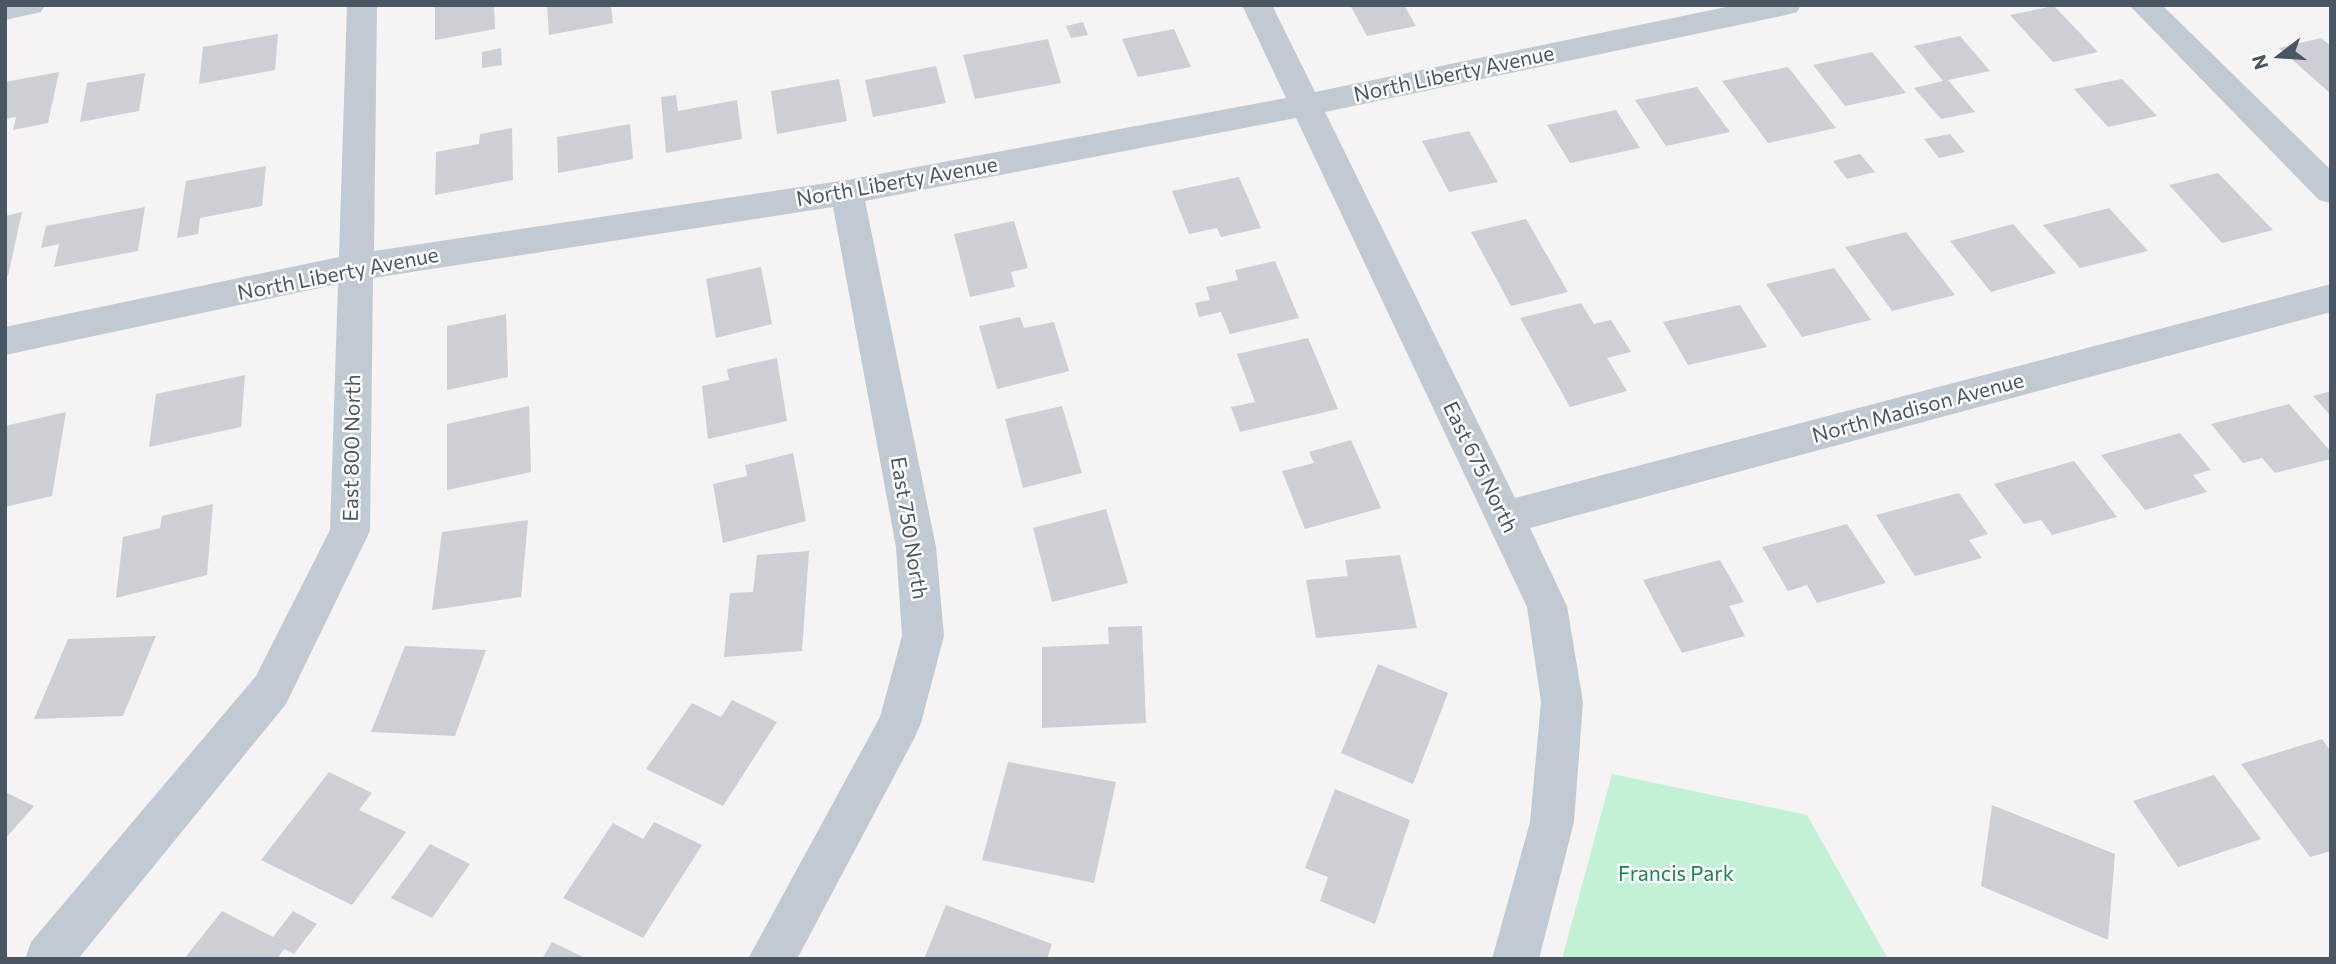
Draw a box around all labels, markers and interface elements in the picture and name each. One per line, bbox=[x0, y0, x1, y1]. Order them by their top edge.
north arrow bbox=[2245, 21, 2315, 91]
street label: North Liberty Avenue bbox=[1351, 40, 1557, 108]
text: N bbox=[2246, 52, 2273, 72]
street label: North Liberty Avenue bbox=[794, 152, 1000, 212]
street label: North Liberty Avenue bbox=[235, 242, 441, 306]
street label: North Madison Avenue bbox=[1809, 368, 2027, 448]
street label: East 800 North bbox=[338, 374, 366, 522]
street label: East 675 North bbox=[1437, 397, 1523, 537]
street label: East 750 North bbox=[885, 455, 933, 601]
park label: Francis Park bbox=[1618, 861, 1734, 887]

